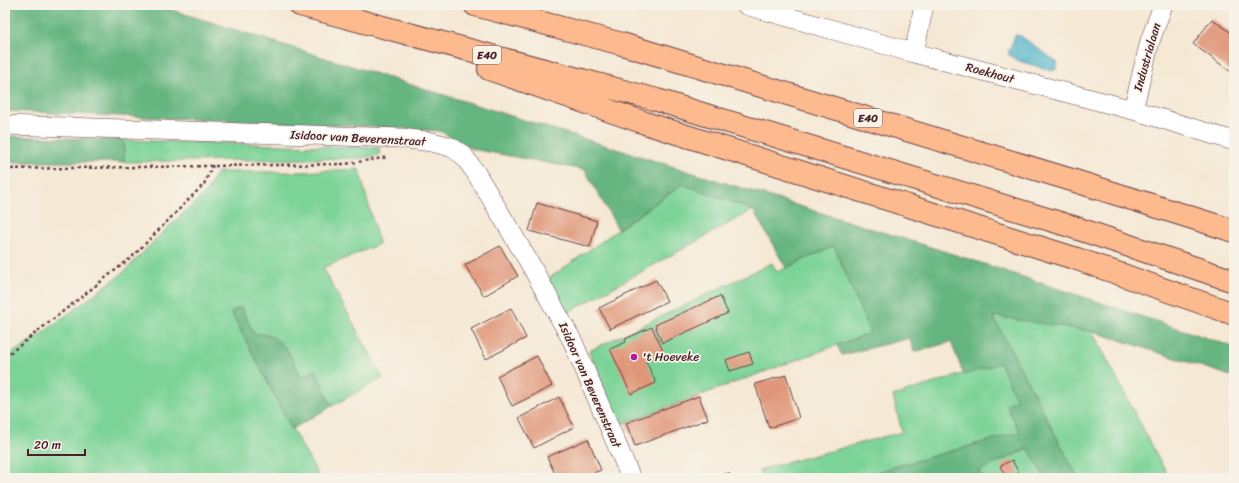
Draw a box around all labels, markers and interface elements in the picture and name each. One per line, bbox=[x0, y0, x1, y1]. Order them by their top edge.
street label: Industrialaan bbox=[1126, 20, 1167, 95]
road number: E40 bbox=[473, 46, 501, 64]
street label: Roekhout bbox=[963, 56, 1018, 90]
road number: E40 bbox=[854, 109, 882, 127]
street label: Isidoor van Beverenstraat bbox=[289, 123, 428, 153]
street label: Isidoor van Beverenstraat bbox=[552, 318, 628, 453]
place label: 't Hoeveke bbox=[642, 346, 700, 368]
marker: 't Hoeveke bbox=[629, 352, 639, 362]
scale bar bbox=[28, 431, 85, 457]
text: 20 m bbox=[34, 434, 61, 456]

